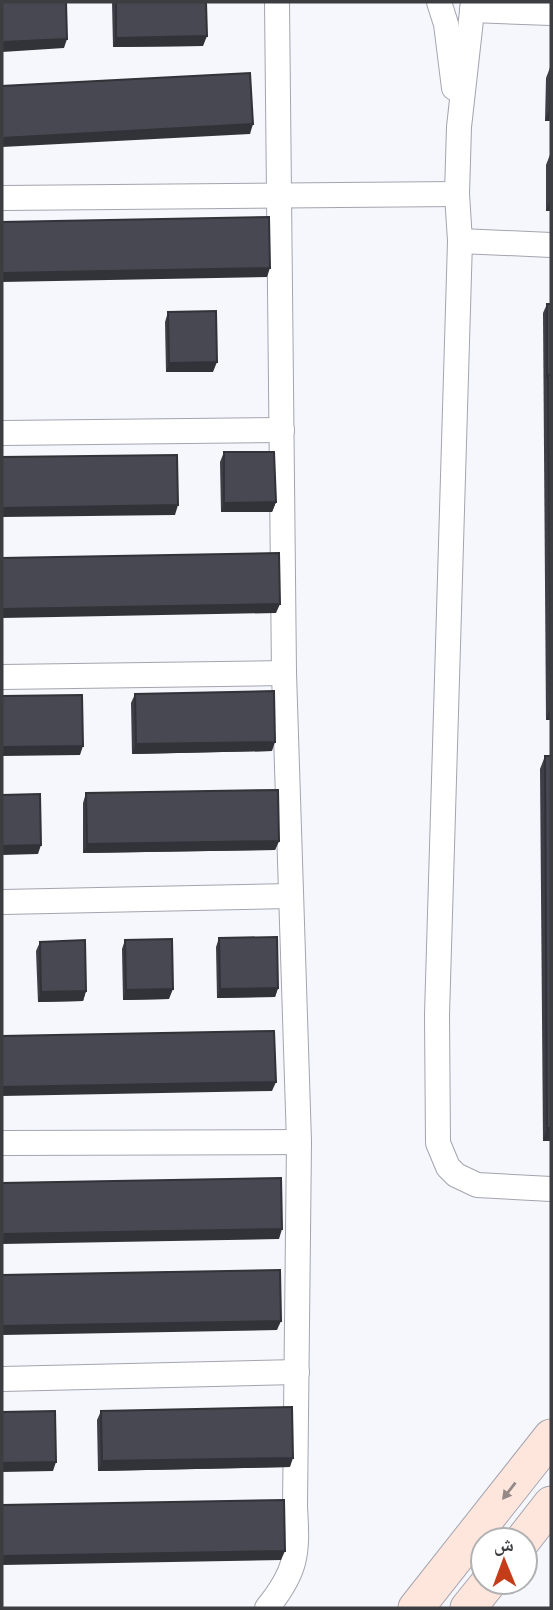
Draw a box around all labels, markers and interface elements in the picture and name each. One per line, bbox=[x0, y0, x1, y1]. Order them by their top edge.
one-way arrow bbox=[501, 1481, 516, 1499]
north arrow bbox=[469, 1526, 539, 1596]
text: ش bbox=[493, 1531, 514, 1557]

